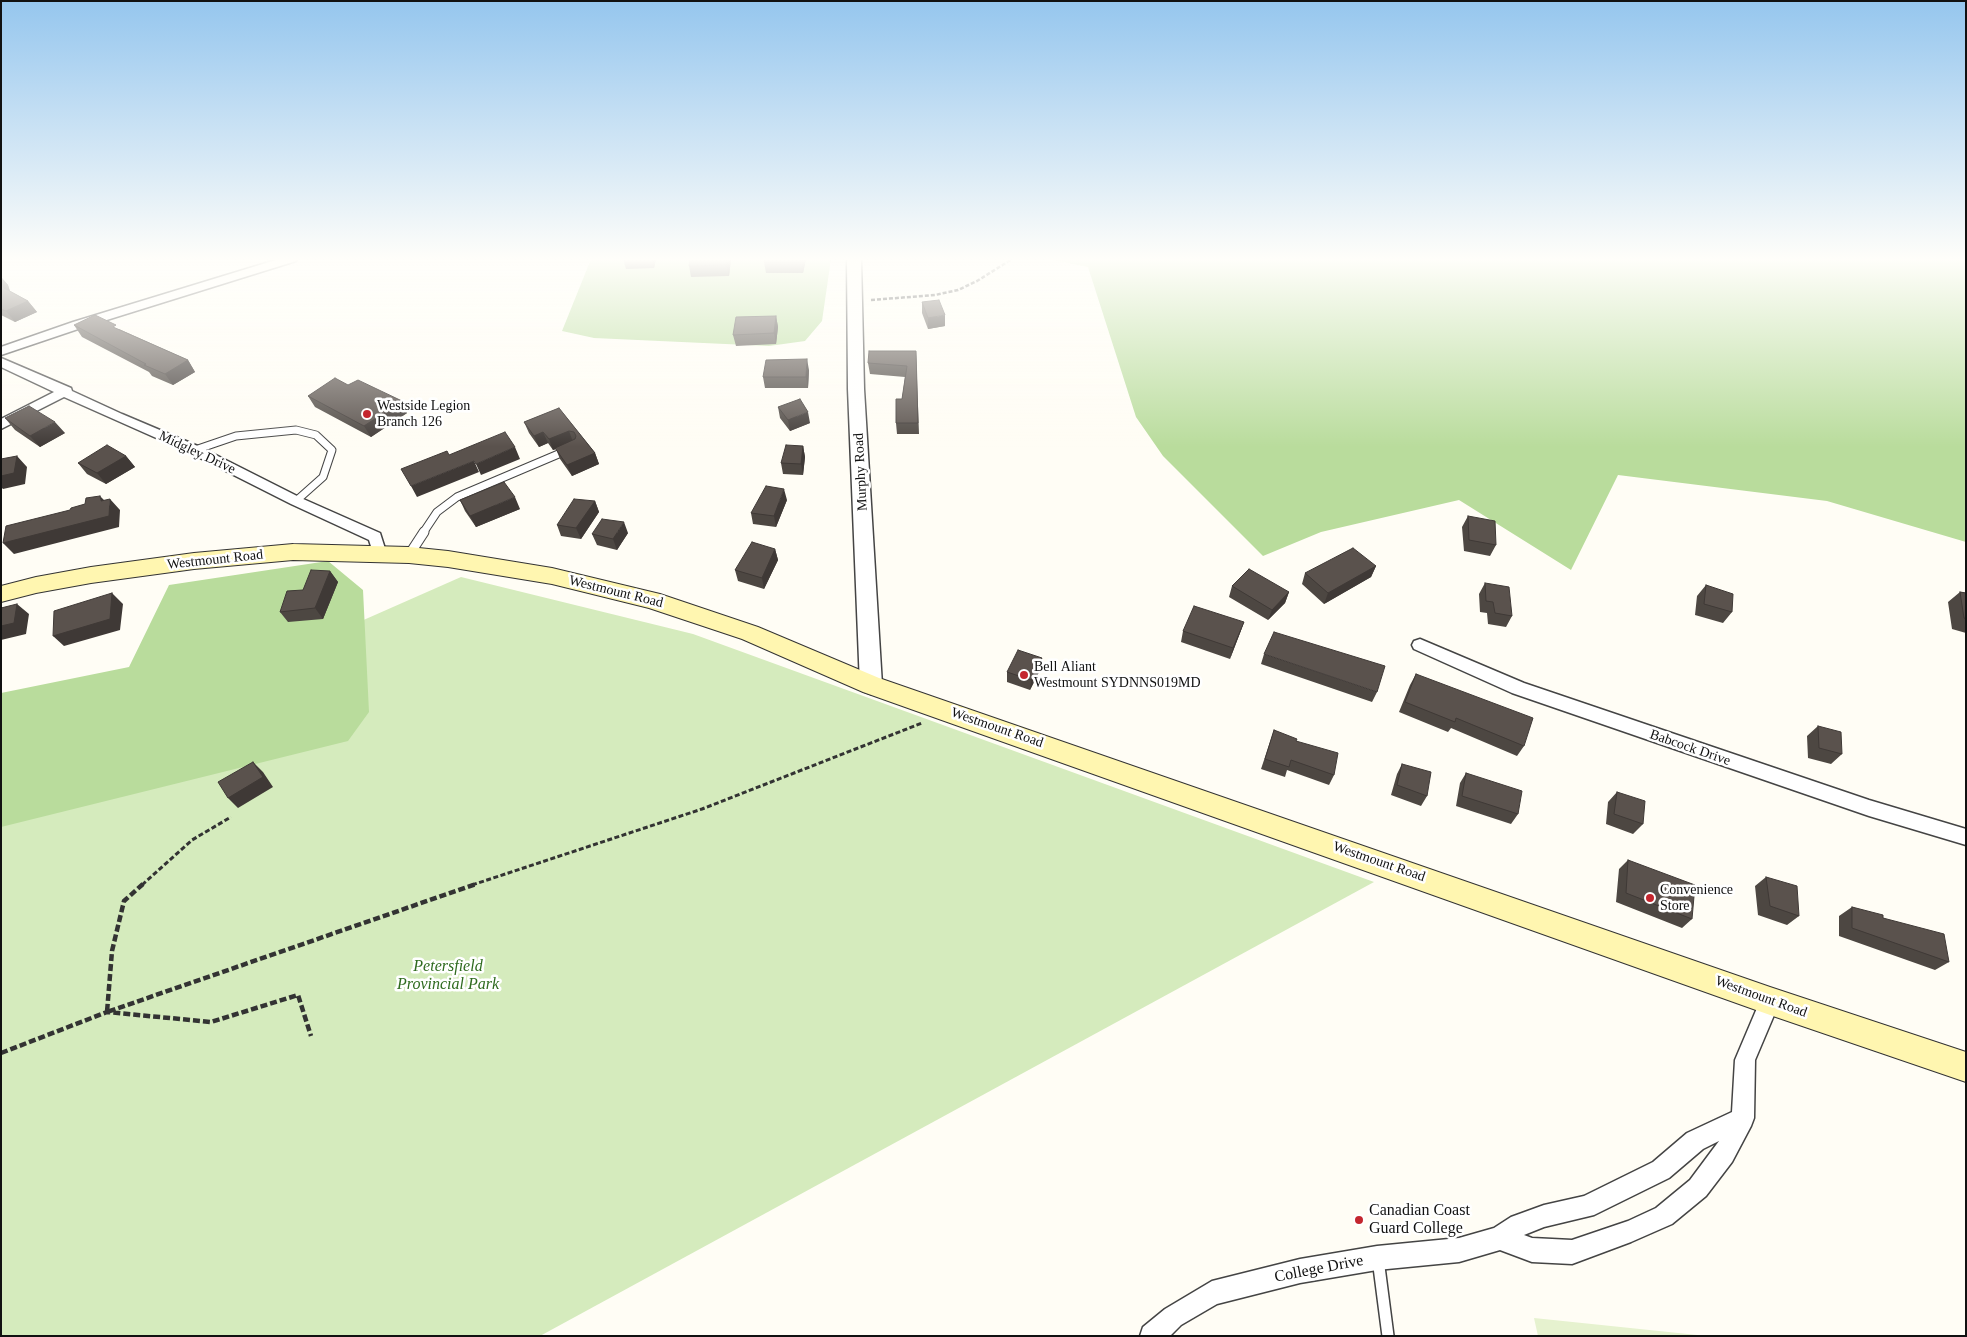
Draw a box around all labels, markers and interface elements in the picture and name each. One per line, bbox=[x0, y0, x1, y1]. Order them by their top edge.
place label: Westside Legion Branch 126 bbox=[377, 398, 470, 431]
marker: Westside Legion Branch 126 bbox=[361, 408, 373, 420]
street label: Midgley Drive bbox=[156, 428, 238, 478]
street label: Murphy Road bbox=[851, 433, 871, 511]
street label: Westmount Road bbox=[166, 547, 264, 573]
street label: Westmount Road bbox=[567, 572, 665, 612]
place label: Bell Aliant Westmount SYDNNS019MD bbox=[1034, 659, 1200, 692]
marker: Bell Aliant Westmount SYDNNS019MD bbox=[1018, 669, 1030, 681]
street label: Westmount Road bbox=[949, 704, 1045, 752]
street label: Babcock Drive bbox=[1647, 726, 1733, 770]
street label: Westmount Road bbox=[1331, 838, 1427, 886]
place label: Convenience Store bbox=[1660, 882, 1733, 914]
marker: Convenience Store bbox=[1644, 892, 1656, 904]
park label: Petersfield Provincial Park bbox=[397, 957, 499, 995]
street label: Westmount Road bbox=[1713, 973, 1809, 1021]
place label: Canadian Coast Guard College bbox=[1369, 1201, 1470, 1239]
marker: Canadian Coast Guard College bbox=[1353, 1214, 1365, 1226]
street label: College Drive bbox=[1273, 1251, 1365, 1287]

